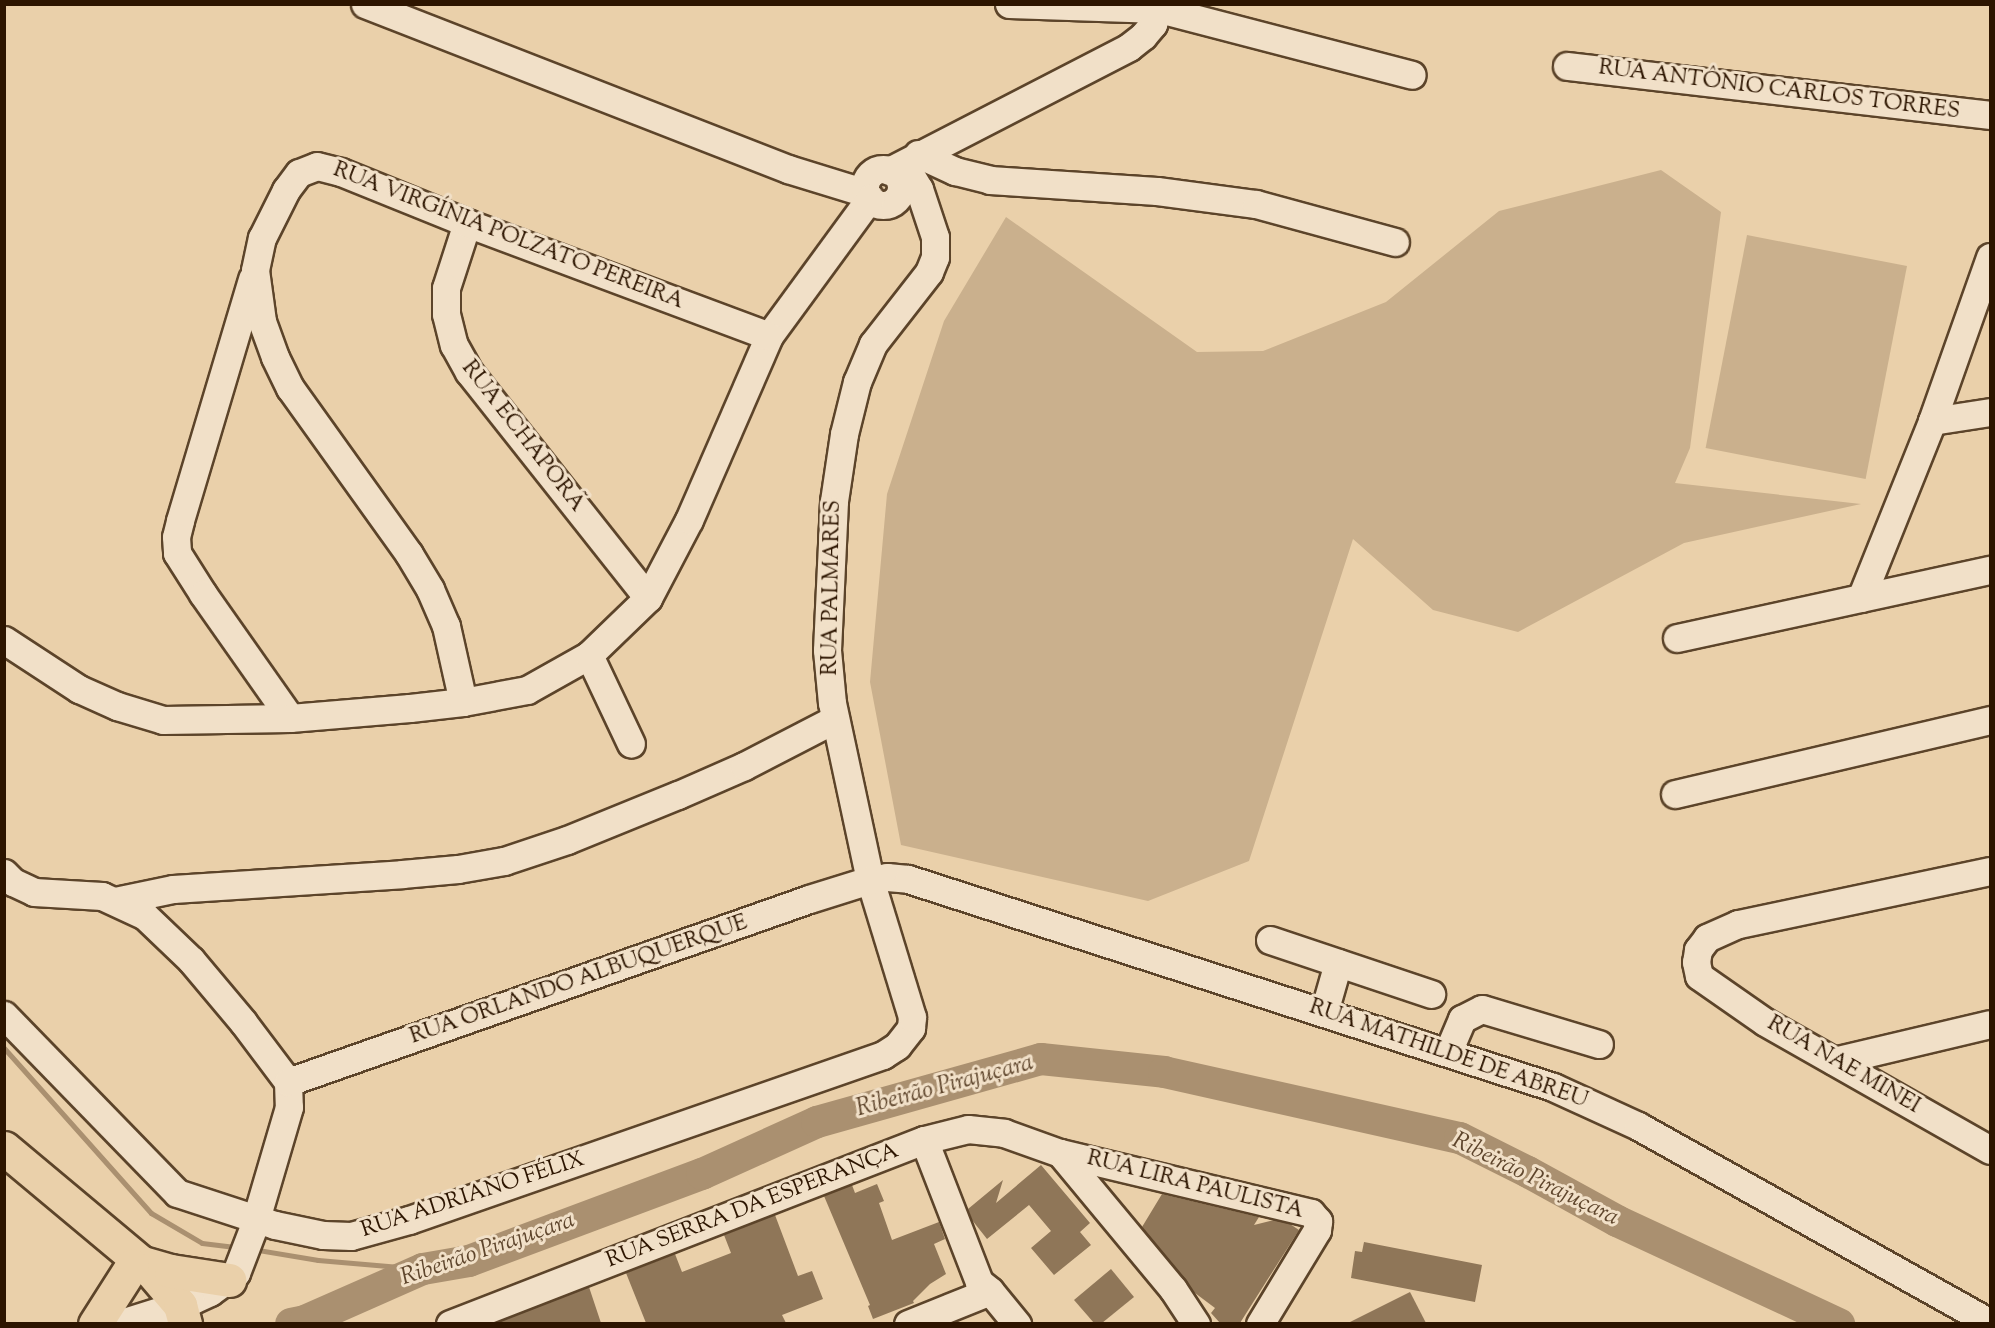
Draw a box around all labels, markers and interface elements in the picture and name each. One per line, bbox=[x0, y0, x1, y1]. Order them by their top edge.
street label: RUA ANTÔNIO CARLOS TORRES bbox=[1597, 56, 1961, 126]
street label: RUA VIRGÍNIA POLZATO PEREIRA bbox=[329, 158, 687, 316]
street label: RUA ECHAPORÃ bbox=[455, 356, 589, 518]
street label: RUA PALMARES bbox=[818, 500, 848, 676]
street label: RUA ORLANDO ALBUQUERQUE bbox=[407, 911, 751, 1051]
street label: RUA MATHILDE DE ABREU bbox=[1305, 995, 1591, 1115]
street label: RUA NAE MINEI bbox=[1762, 1011, 1924, 1121]
water label: Ribeirão Pirajuçara bbox=[853, 1050, 1037, 1124]
water label: Ribeirão Pirajuçara bbox=[1447, 1127, 1623, 1233]
street label: RUA SERRA DA ESPERANÇA bbox=[603, 1139, 903, 1275]
street label: RUA LIRA PAULISTA bbox=[1084, 1146, 1306, 1226]
street label: RUA ADRIANO FÉLIX bbox=[358, 1147, 588, 1245]
water label: Ribeirão Pirajuçara bbox=[397, 1207, 579, 1293]

